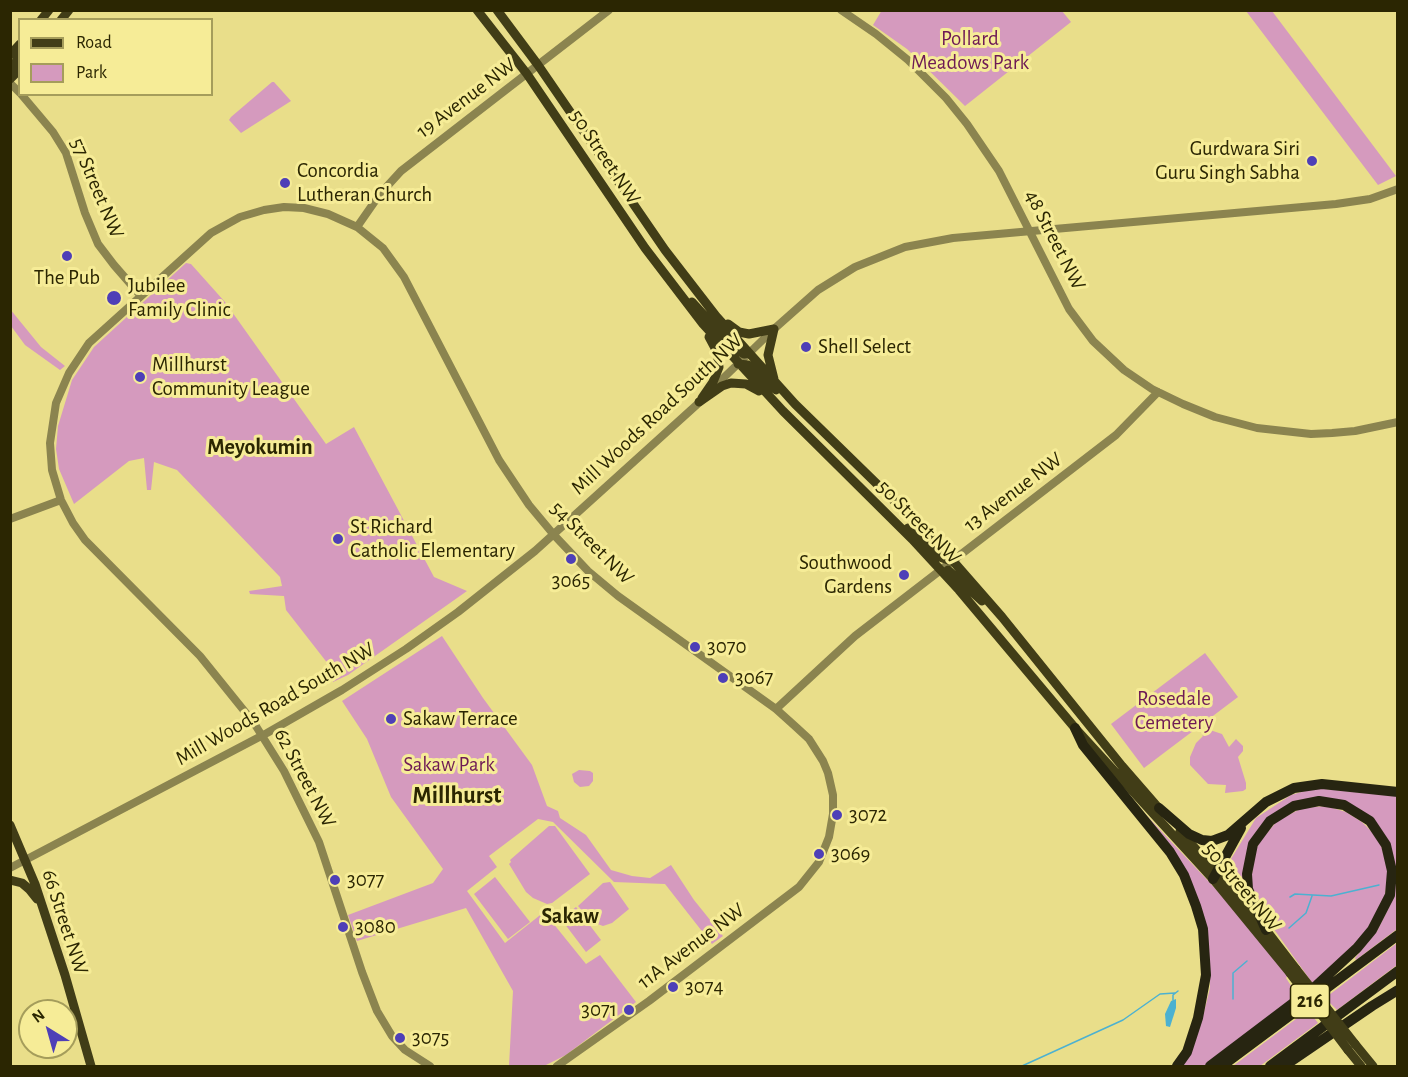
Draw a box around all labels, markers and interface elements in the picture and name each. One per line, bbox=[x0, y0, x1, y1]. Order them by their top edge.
legend bbox=[18, 18, 213, 96]
park label: Pollard Meadows Park bbox=[911, 26, 1029, 76]
text: Road bbox=[76, 34, 112, 52]
street label: 19 Avenue NW bbox=[411, 52, 521, 144]
text: Park bbox=[76, 64, 107, 82]
street label: 50 Street NW bbox=[564, 105, 646, 209]
street label: 57 Street NW bbox=[65, 134, 129, 242]
place label: Gurdwara Siri Guru Singh Sabha bbox=[1155, 136, 1300, 186]
marker: Gurdwara Siri Guru Singh Sabha bbox=[1305, 154, 1319, 168]
place label: Concordia Lutheran Church bbox=[297, 158, 432, 208]
marker: Concordia Lutheran Church bbox=[278, 176, 292, 190]
street label: 48 Street NW bbox=[1019, 186, 1091, 294]
marker: The Pub bbox=[60, 249, 74, 263]
place label: The Pub bbox=[34, 265, 100, 291]
place label: Jubilee Family Clinic bbox=[128, 273, 231, 323]
marker: Jubilee Family Clinic bbox=[105, 289, 123, 307]
street label: Mill Woods Road South NW bbox=[566, 328, 748, 500]
place label: Shell Select bbox=[818, 334, 911, 360]
marker: Shell Select bbox=[799, 340, 813, 354]
place label: Millhurst Community League bbox=[152, 352, 310, 402]
marker: Millhurst Community League bbox=[133, 370, 147, 384]
district label: Meyokumin bbox=[207, 434, 313, 460]
street label: 13 Avenue NW bbox=[959, 447, 1067, 537]
street label: 50 Street NW bbox=[872, 475, 966, 569]
street label: 54 Street NW bbox=[545, 496, 639, 590]
place label: St Richard Catholic Elementary bbox=[350, 514, 515, 564]
marker: St Richard Catholic Elementary bbox=[331, 532, 345, 546]
place label: Southwood Gardens bbox=[799, 550, 892, 600]
marker: 3065 bbox=[564, 552, 578, 566]
place label: 3065 bbox=[552, 568, 590, 594]
marker: Southwood Gardens bbox=[897, 568, 911, 582]
place label: 3070 bbox=[707, 634, 747, 660]
street label: Mill Woods Road South NW bbox=[171, 637, 379, 771]
marker: 3070 bbox=[688, 640, 702, 654]
place label: 3067 bbox=[735, 665, 773, 691]
marker: 3067 bbox=[716, 671, 730, 685]
park label: Rosedale Cemetery bbox=[1135, 686, 1213, 736]
place label: Sakaw Terrace bbox=[403, 706, 518, 732]
marker: Sakaw Terrace bbox=[384, 712, 398, 726]
street label: 62 Street NW bbox=[268, 724, 342, 832]
park label: Sakaw Park bbox=[403, 752, 495, 778]
district label: Millhurst bbox=[413, 782, 501, 810]
place label: 3072 bbox=[849, 802, 887, 828]
marker: 3072 bbox=[830, 808, 844, 822]
street label: 50 Street NW bbox=[1197, 837, 1287, 937]
place label: 3069 bbox=[831, 841, 870, 867]
marker: 3069 bbox=[812, 847, 826, 861]
street label: 66 Street NW bbox=[36, 866, 94, 978]
place label: 3077 bbox=[347, 867, 384, 893]
marker: 3077 bbox=[328, 873, 342, 887]
street label: 11A Avenue NW bbox=[633, 898, 749, 994]
district label: Sakaw bbox=[541, 903, 599, 929]
place label: 3080 bbox=[355, 914, 396, 940]
marker: 3080 bbox=[336, 920, 350, 934]
place label: 3074 bbox=[685, 974, 724, 1000]
marker: 3074 bbox=[666, 980, 680, 994]
road number: 216 bbox=[1290, 984, 1330, 1018]
place label: 3071 bbox=[581, 997, 617, 1023]
north arrow bbox=[18, 999, 78, 1059]
marker: 3071 bbox=[622, 1003, 636, 1017]
text: N bbox=[29, 1006, 48, 1026]
place label: 3075 bbox=[412, 1025, 449, 1051]
marker: 3075 bbox=[393, 1031, 407, 1045]

